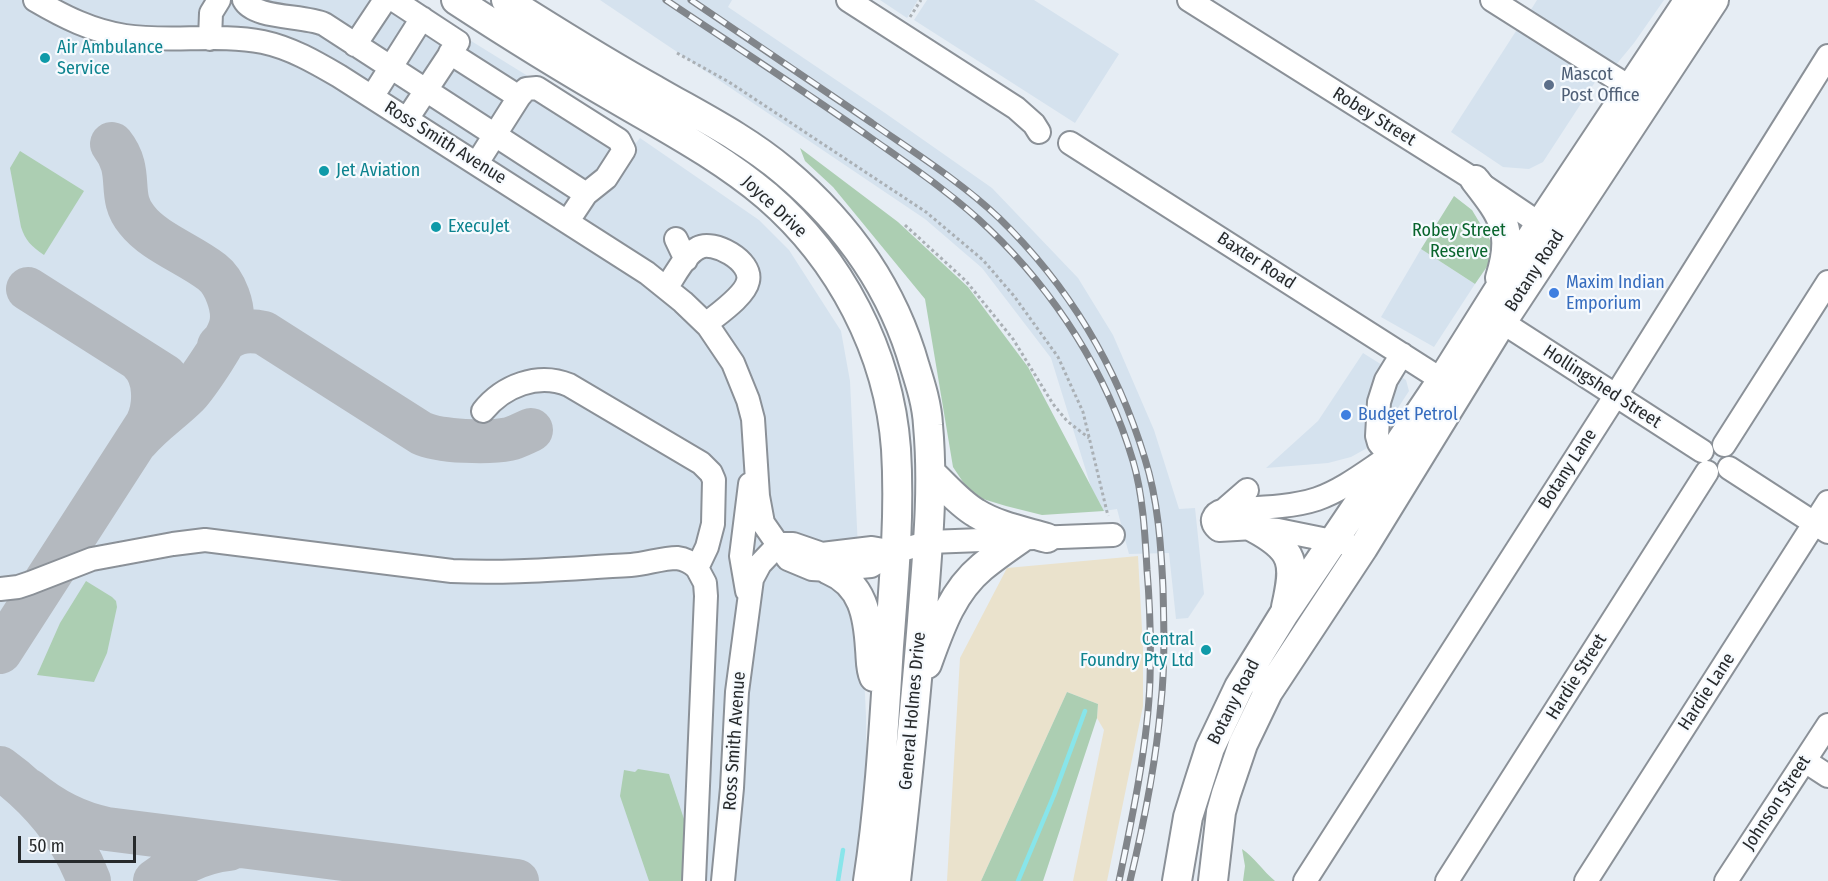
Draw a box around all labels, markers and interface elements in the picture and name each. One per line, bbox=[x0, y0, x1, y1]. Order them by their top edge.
place label: Air Ambulance Service bbox=[57, 37, 163, 80]
marker: Air Ambulance Service bbox=[38, 51, 52, 65]
place label: Mascot Post Office bbox=[1561, 64, 1640, 106]
marker: Mascot Post Office bbox=[1542, 78, 1556, 92]
street label: Robey Street bbox=[1328, 83, 1420, 151]
street label: Ross Smith Avenue bbox=[380, 97, 510, 189]
place label: Jet Aviation bbox=[336, 160, 420, 182]
marker: Jet Aviation bbox=[317, 164, 331, 178]
street label: Joyce Drive bbox=[737, 172, 811, 242]
place label: ExecuJet bbox=[448, 216, 510, 238]
marker: ExecuJet bbox=[429, 220, 443, 234]
park label: Robey Street Reserve bbox=[1412, 220, 1506, 262]
street label: Botany Road bbox=[1501, 226, 1569, 316]
street label: Baxter Road bbox=[1213, 228, 1299, 294]
place label: Maxim Indian Emporium bbox=[1566, 272, 1665, 314]
marker: Maxim Indian Emporium bbox=[1547, 286, 1561, 300]
street label: Hollingshed Street bbox=[1539, 341, 1665, 433]
place label: Budget Petrol bbox=[1358, 404, 1458, 426]
marker: Budget Petrol bbox=[1339, 408, 1353, 422]
street label: Botany Lane bbox=[1534, 425, 1602, 513]
place label: Central Foundry Pty Ltd bbox=[1080, 629, 1194, 672]
street label: Hardie Street bbox=[1542, 630, 1612, 724]
street label: General Holmes Drive bbox=[895, 631, 931, 791]
marker: Central Foundry Pty Ltd bbox=[1199, 643, 1213, 657]
street label: Hardie Lane bbox=[1674, 649, 1740, 735]
street label: Botany Road bbox=[1203, 656, 1265, 748]
street label: Ross Smith Avenue bbox=[719, 671, 751, 811]
street label: Johnson Street bbox=[1738, 752, 1816, 854]
scale bar bbox=[21, 824, 140, 862]
text: 50 m bbox=[29, 835, 65, 857]

